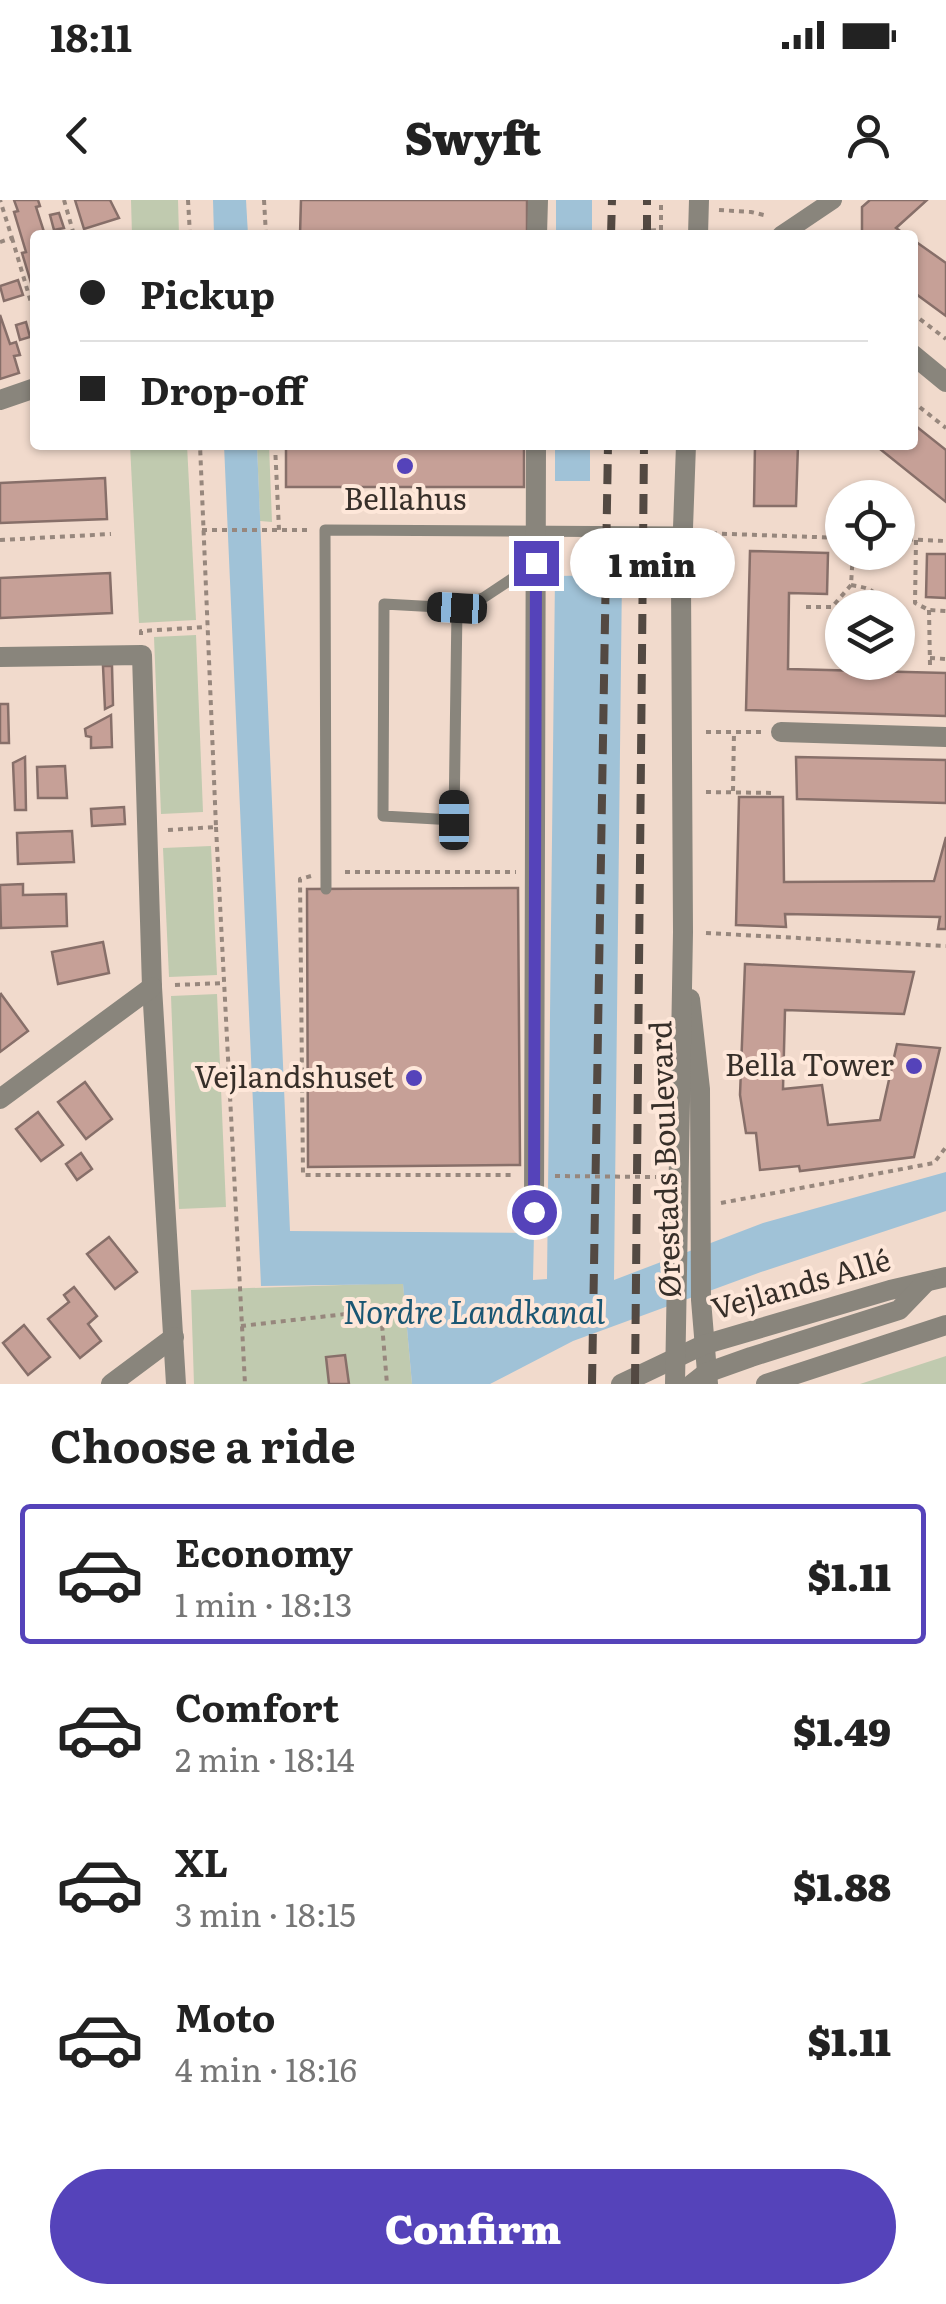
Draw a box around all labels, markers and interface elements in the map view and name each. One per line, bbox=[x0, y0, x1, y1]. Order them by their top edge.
text: 18:11 bbox=[50, 7, 132, 64]
text: Swyft bbox=[405, 102, 541, 169]
icon: back bbox=[50, 108, 105, 163]
icon: person bbox=[841, 108, 896, 163]
text: Pickup bbox=[140, 264, 275, 321]
text: Drop-off bbox=[140, 360, 305, 417]
marker: Bellahus bbox=[394, 455, 416, 477]
place label: Bellahus bbox=[344, 475, 466, 519]
map controls bbox=[825, 480, 915, 680]
button: locate bbox=[825, 480, 915, 570]
callout: 1 min bbox=[571, 528, 736, 598]
text: 1 min bbox=[609, 539, 696, 587]
route end bbox=[514, 541, 559, 586]
button: layers bbox=[825, 590, 915, 680]
car bbox=[426, 591, 488, 625]
car bbox=[439, 790, 469, 850]
street label: Ørestads Boulevard bbox=[636, 1020, 690, 1298]
place label: Bella Tower bbox=[725, 1041, 894, 1085]
place label: Vejlandshuset bbox=[194, 1053, 394, 1097]
marker: Bella Tower bbox=[903, 1055, 925, 1077]
marker: Vejlandshuset bbox=[403, 1067, 425, 1089]
route start bbox=[512, 1190, 557, 1235]
street label: Vejlands Allé bbox=[706, 1236, 895, 1329]
water label: Nordre Landkanal bbox=[343, 1286, 605, 1334]
text: Choose a ride bbox=[50, 1410, 356, 1477]
text: Economy bbox=[175, 1522, 353, 1579]
icon: car bbox=[55, 1529, 145, 1619]
text: $1.11 bbox=[808, 1546, 891, 1603]
text: 1 min · 18:13 bbox=[175, 1579, 352, 1627]
text: Comfort bbox=[175, 1677, 339, 1734]
icon: car bbox=[55, 1684, 145, 1774]
text: $1.49 bbox=[793, 1701, 891, 1758]
text: 2 min · 18:14 bbox=[175, 1734, 355, 1782]
text: XL bbox=[175, 1832, 228, 1889]
icon: car bbox=[55, 1839, 145, 1929]
text: $1.88 bbox=[793, 1856, 891, 1913]
text: 3 min · 18:15 bbox=[175, 1889, 356, 1937]
text: Moto bbox=[175, 1987, 275, 2044]
icon: car bbox=[55, 1994, 145, 2084]
text: $1.11 bbox=[808, 2011, 891, 2068]
text: 4 min · 18:16 bbox=[175, 2044, 357, 2092]
button: Confirm bbox=[50, 2169, 896, 2284]

